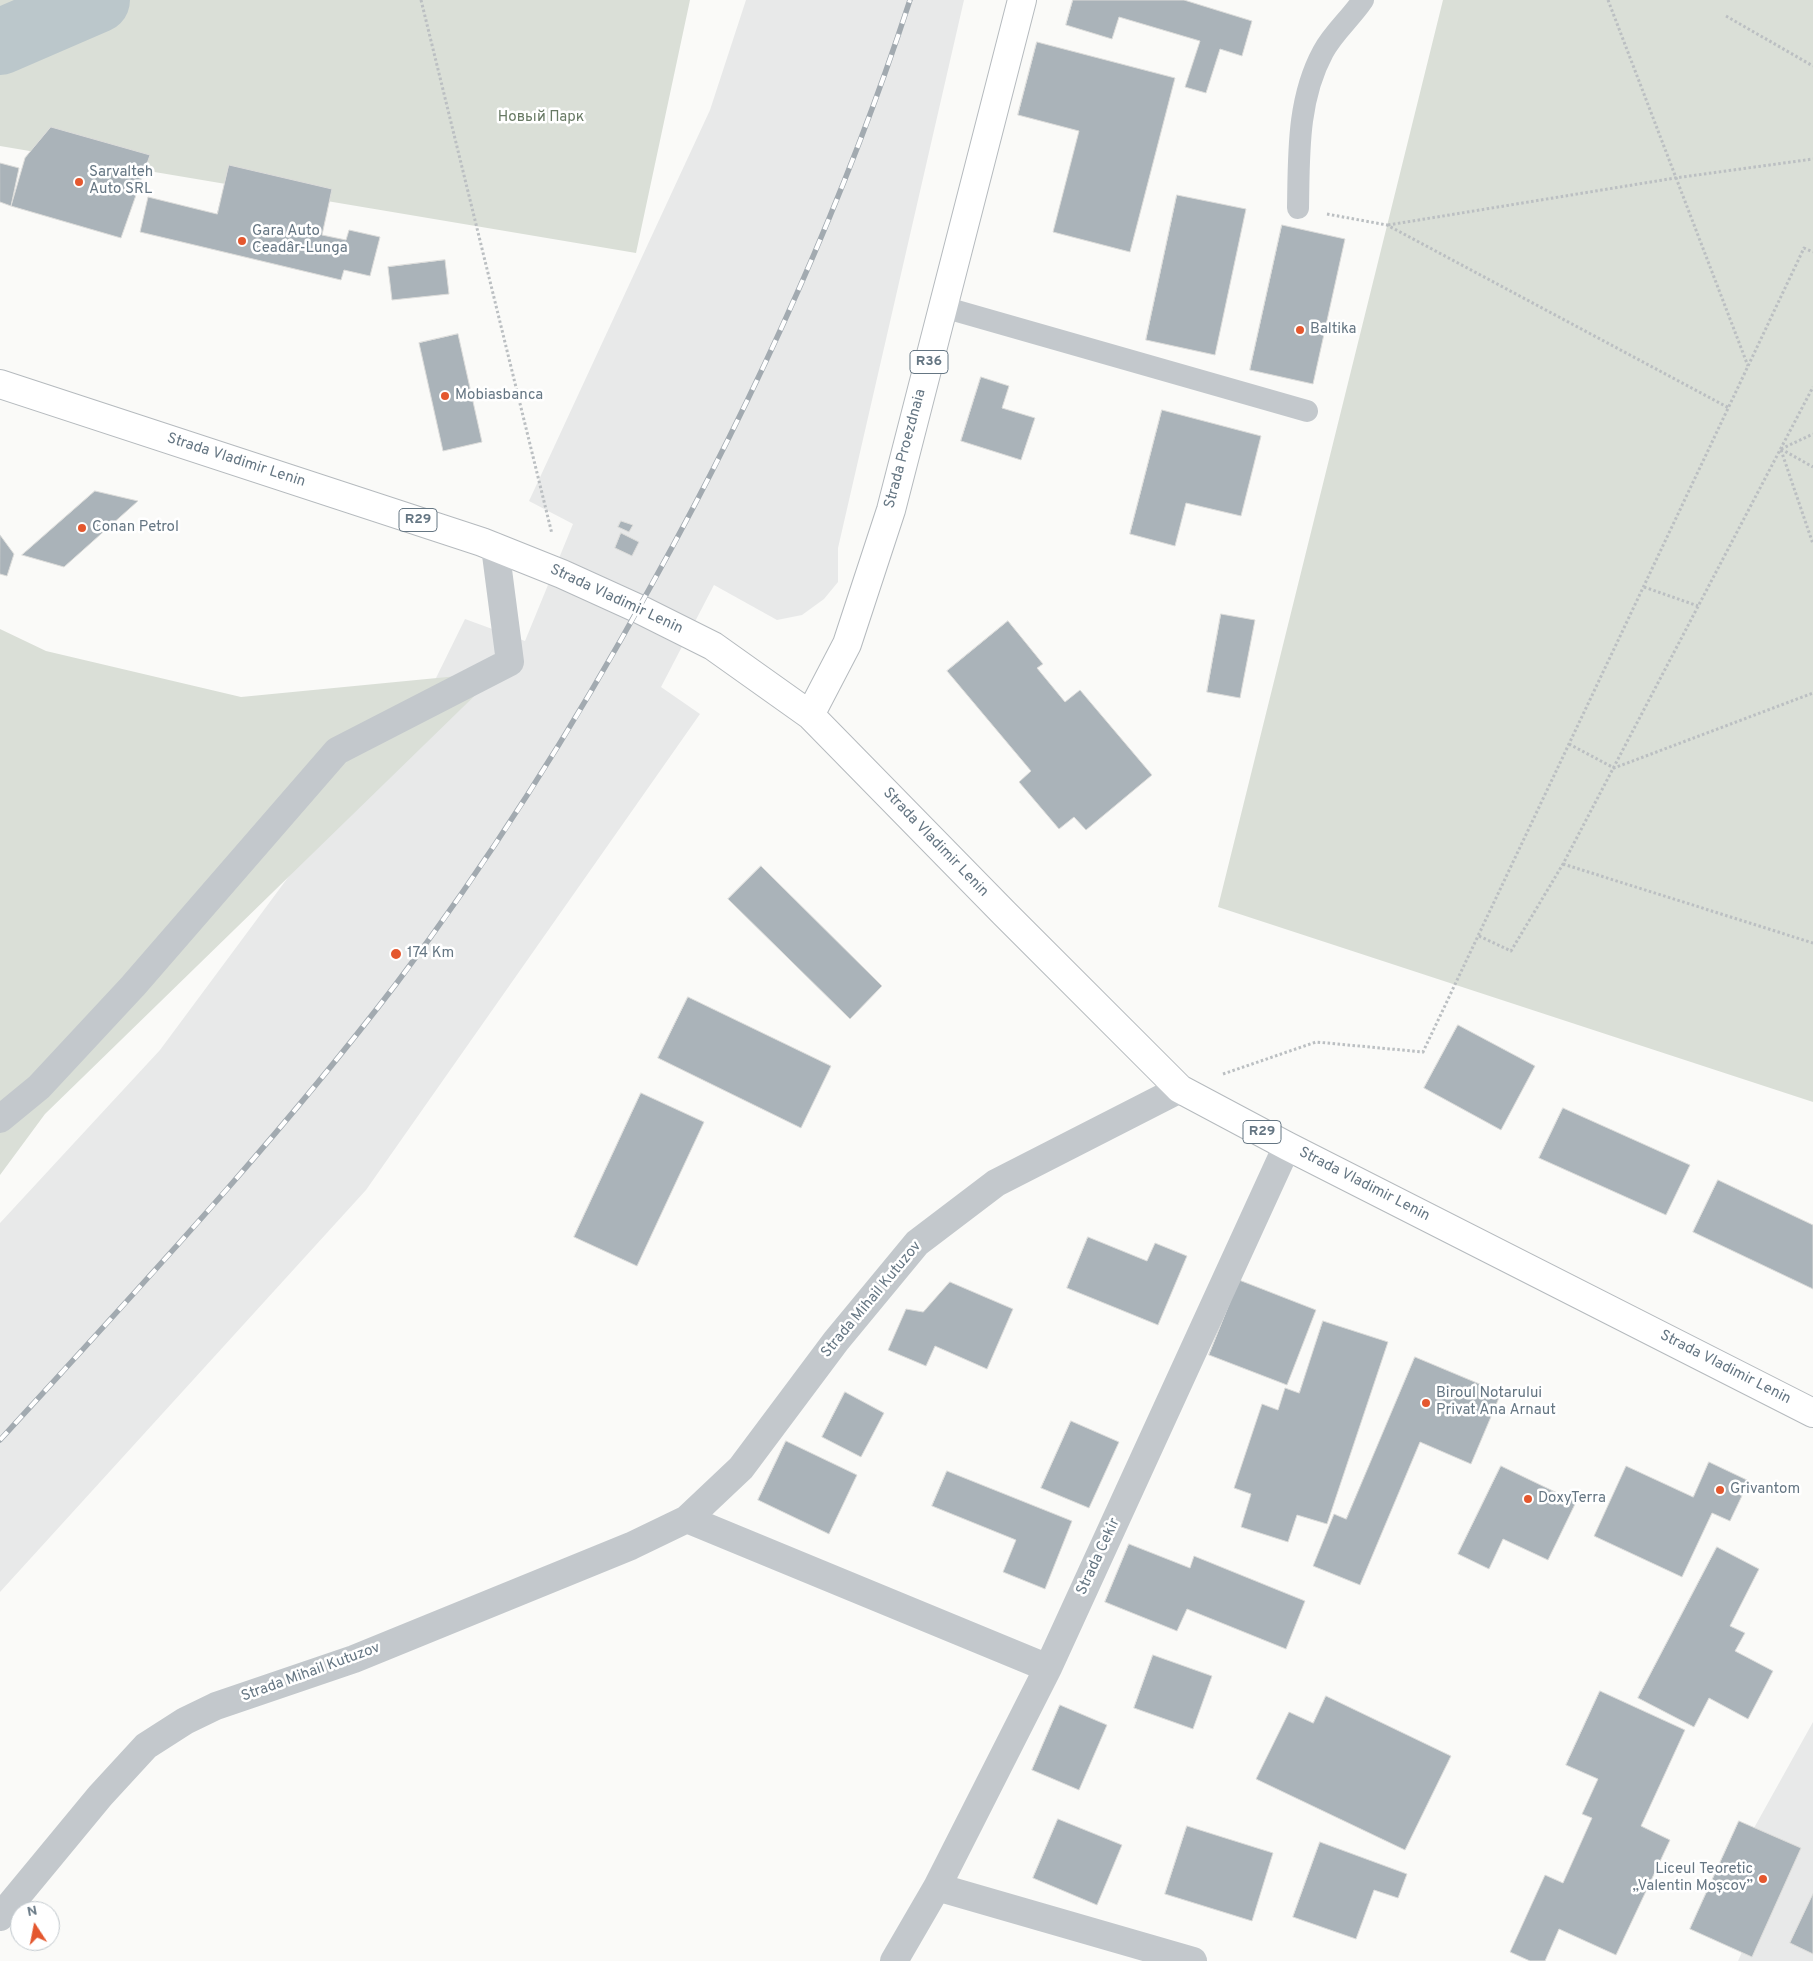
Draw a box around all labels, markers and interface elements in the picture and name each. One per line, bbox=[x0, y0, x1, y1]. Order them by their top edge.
park label: Новый Парк bbox=[498, 109, 584, 127]
place label: Sarvalteh Auto SRL bbox=[89, 164, 153, 199]
marker: Sarvalteh Auto SRL bbox=[73, 176, 85, 188]
place label: Gara Auto Ceadâr-Lunga bbox=[252, 223, 348, 258]
marker: Gara Auto Ceadâr-Lunga bbox=[236, 235, 248, 247]
place label: Baltika bbox=[1310, 321, 1356, 339]
marker: Baltika bbox=[1294, 324, 1306, 336]
road number: R36 bbox=[910, 351, 948, 374]
place label: Mobiasbanca bbox=[455, 387, 543, 405]
street label: Strada Proezdnaia bbox=[881, 387, 931, 511]
marker: Mobiasbanca bbox=[439, 390, 451, 402]
street label: Strada Vladimir Lenin bbox=[164, 430, 308, 492]
road number: R29 bbox=[399, 508, 437, 532]
place label: Conan Petrol bbox=[92, 519, 179, 537]
marker: Conan Petrol bbox=[76, 522, 88, 534]
street label: Strada Vladimir Lenin bbox=[547, 561, 685, 639]
street label: Strada Vladimir Lenin bbox=[878, 785, 992, 901]
place label: 174 Km bbox=[407, 945, 454, 963]
marker: 174 Km bbox=[389, 947, 403, 961]
road number: R29 bbox=[1243, 1120, 1281, 1144]
street label: Strada Vladimir Lenin bbox=[1295, 1144, 1433, 1226]
street label: Strada Mihail Kutuzov bbox=[818, 1238, 926, 1362]
street label: Strada Vladimir Lenin bbox=[1656, 1327, 1794, 1409]
place label: Biroul Notarului Privat Ana Arnaut bbox=[1436, 1385, 1556, 1420]
marker: Biroul Notarului Privat Ana Arnaut bbox=[1420, 1397, 1432, 1409]
place label: Grivantom bbox=[1730, 1481, 1800, 1499]
marker: Grivantom bbox=[1714, 1484, 1726, 1496]
place label: DoxyTerra bbox=[1538, 1490, 1606, 1508]
marker: DoxyTerra bbox=[1522, 1493, 1534, 1505]
street label: Strada Cekir bbox=[1073, 1516, 1125, 1598]
street label: Strada Mihail Kutuzov bbox=[239, 1640, 383, 1706]
place label: Liceul Teoretic „Valentin Moșcov” bbox=[1632, 1861, 1753, 1896]
marker: Liceul Teoretic „Valentin Moșcov” bbox=[1757, 1873, 1769, 1885]
north arrow bbox=[10, 1901, 60, 1951]
text: N bbox=[26, 1902, 39, 1921]

